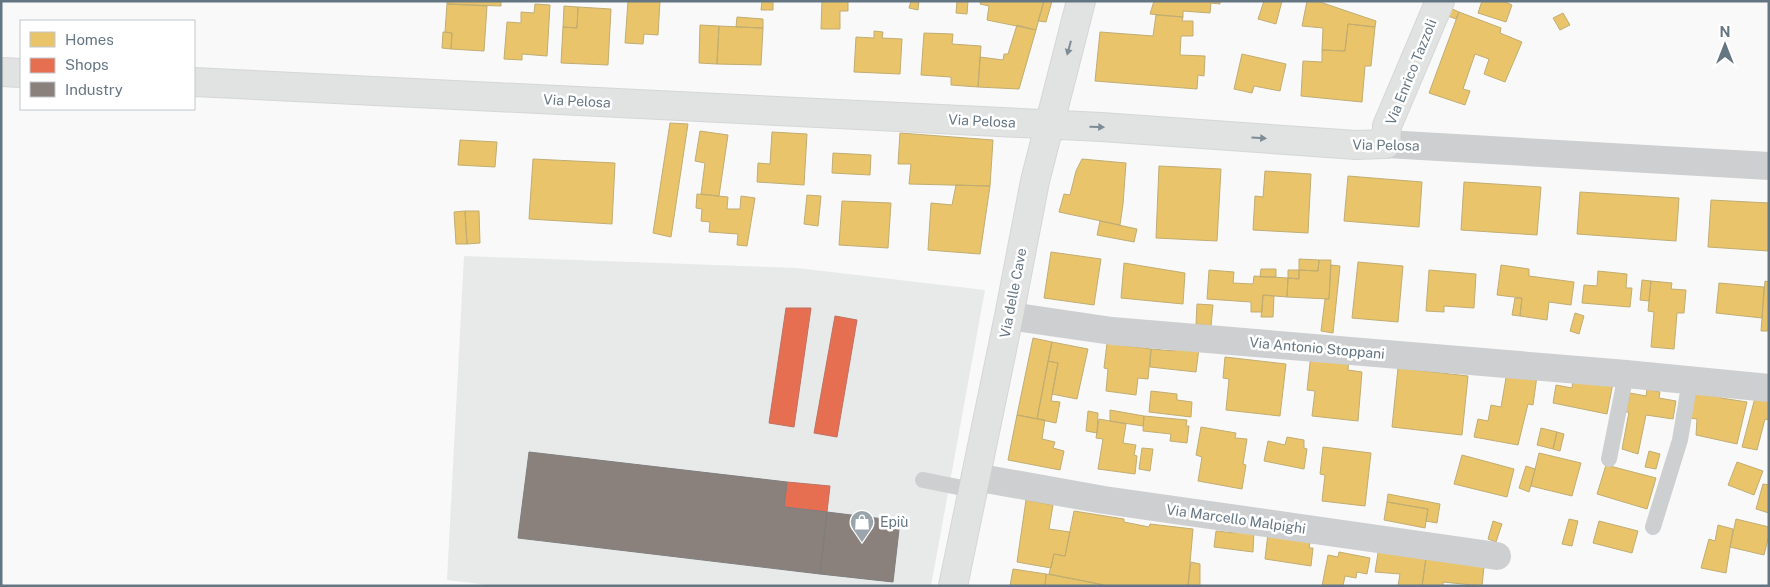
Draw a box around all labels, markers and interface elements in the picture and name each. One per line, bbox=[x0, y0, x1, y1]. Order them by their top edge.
street label: Via Enrico Tazzoli bbox=[1382, 17, 1440, 127]
legend bbox=[20, 20, 195, 110]
north arrow bbox=[1700, 20, 1750, 70]
text: N bbox=[1720, 24, 1730, 40]
text: Homes bbox=[65, 31, 114, 48]
one-way arrow bbox=[1065, 41, 1073, 56]
text: Shops bbox=[65, 56, 109, 73]
text: Industry bbox=[65, 81, 123, 98]
street label: Via Pelosa bbox=[543, 91, 611, 111]
street label: Via Pelosa bbox=[948, 111, 1016, 131]
one-way arrow bbox=[1089, 123, 1105, 131]
one-way arrow bbox=[1251, 135, 1267, 143]
street label: Via Pelosa bbox=[1352, 136, 1420, 154]
street label: Via delle Cave bbox=[996, 247, 1030, 339]
street label: Via Antonio Stoppani bbox=[1249, 334, 1385, 362]
street label: Via Marcello Malpighi bbox=[1165, 501, 1307, 537]
shop icon: Epiù bbox=[849, 509, 875, 543]
place label: Epiù bbox=[880, 514, 908, 530]

